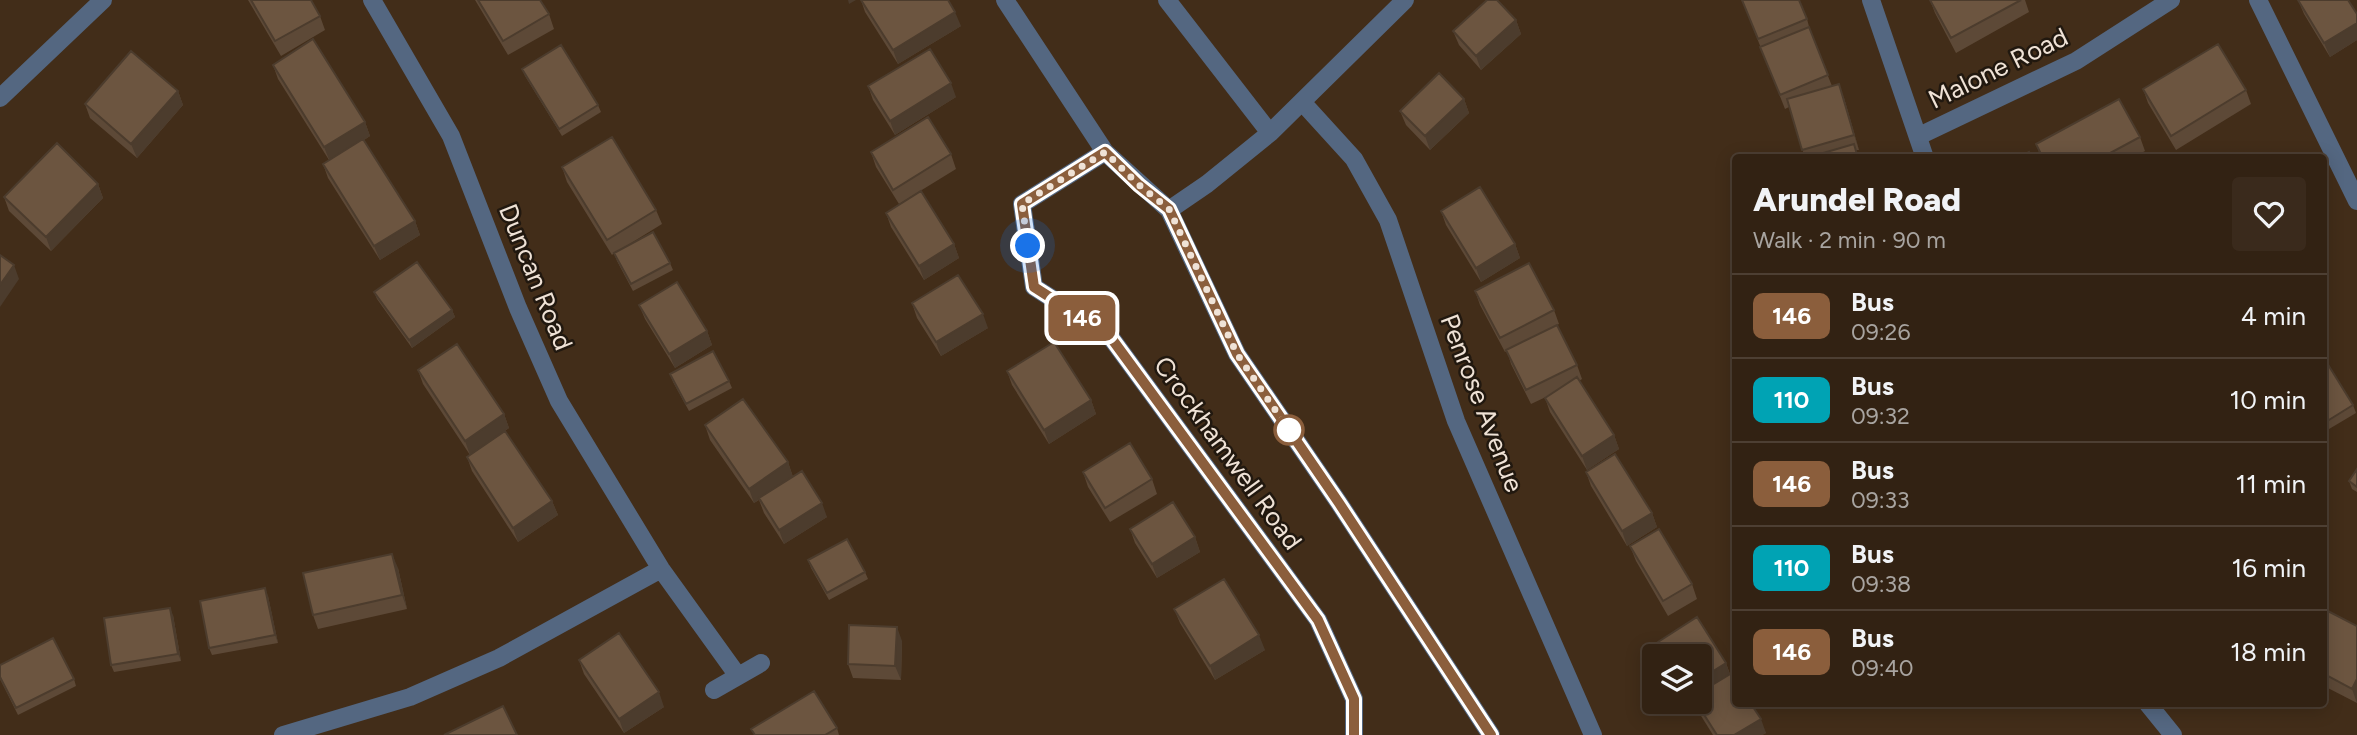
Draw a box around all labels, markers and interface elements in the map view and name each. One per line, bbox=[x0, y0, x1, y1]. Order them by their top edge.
street label: Malone Road bbox=[1923, 21, 2073, 115]
button: heart bbox=[2232, 177, 2306, 251]
text: Arundel Road bbox=[1753, 180, 1961, 219]
street label: Duncan Road bbox=[492, 199, 580, 355]
text: Walk · 2 min · 90 m bbox=[1753, 226, 1946, 254]
your location bbox=[1010, 228, 1045, 263]
text: Bus bbox=[1851, 286, 1894, 318]
line badge: 146 bbox=[1042, 295, 1122, 341]
text: 4 min bbox=[2241, 300, 2306, 332]
text: 146 bbox=[1772, 301, 1811, 330]
text: 146 bbox=[1062, 303, 1102, 332]
street label: Penrose Avenue bbox=[1433, 309, 1531, 497]
text: 09:26 bbox=[1851, 318, 1910, 346]
street label: Crockhamwell Road bbox=[1147, 350, 1309, 556]
text: Bus bbox=[1851, 370, 1894, 402]
text: 10 min bbox=[2230, 384, 2306, 416]
text: 110 bbox=[1774, 385, 1809, 414]
text: 09:32 bbox=[1851, 402, 1910, 430]
unlabelled marker bbox=[1274, 415, 1304, 445]
text: Bus bbox=[1851, 454, 1894, 486]
text: 11 min bbox=[2235, 468, 2306, 500]
text: 146 bbox=[1772, 469, 1811, 498]
text: 09:33 bbox=[1851, 486, 1910, 514]
text: Bus bbox=[1851, 538, 1894, 570]
text: 16 min bbox=[2231, 552, 2306, 584]
text: 110 bbox=[1774, 553, 1809, 582]
text: 09:38 bbox=[1851, 570, 1911, 598]
text: Bus bbox=[1851, 622, 1894, 654]
text: 18 min bbox=[2230, 636, 2306, 668]
text: 146 bbox=[1772, 637, 1811, 666]
map controls bbox=[1642, 644, 1712, 714]
button: layers bbox=[1642, 644, 1712, 714]
text: 09:40 bbox=[1851, 654, 1914, 682]

